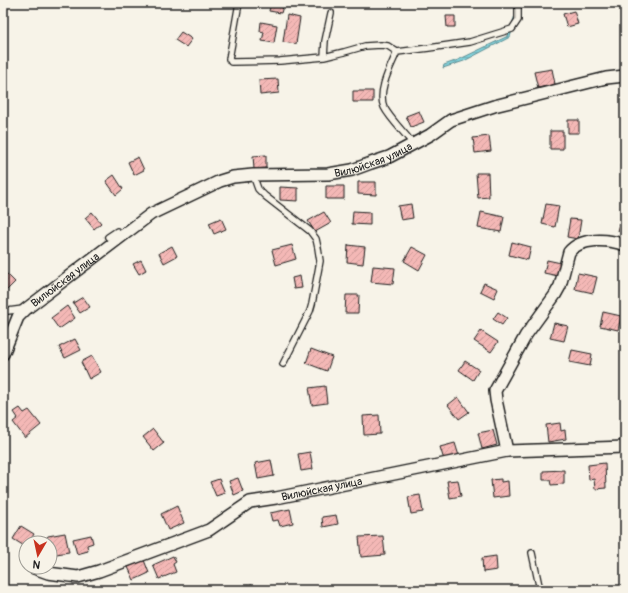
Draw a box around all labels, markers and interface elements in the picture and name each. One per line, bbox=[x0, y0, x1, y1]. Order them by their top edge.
street label: Вилюйская улица bbox=[333, 140, 414, 180]
street label: Вилюйская улица bbox=[28, 250, 102, 310]
street label: Вилюйская улица bbox=[280, 475, 363, 504]
north arrow bbox=[18, 535, 58, 575]
text: N bbox=[31, 557, 41, 571]

